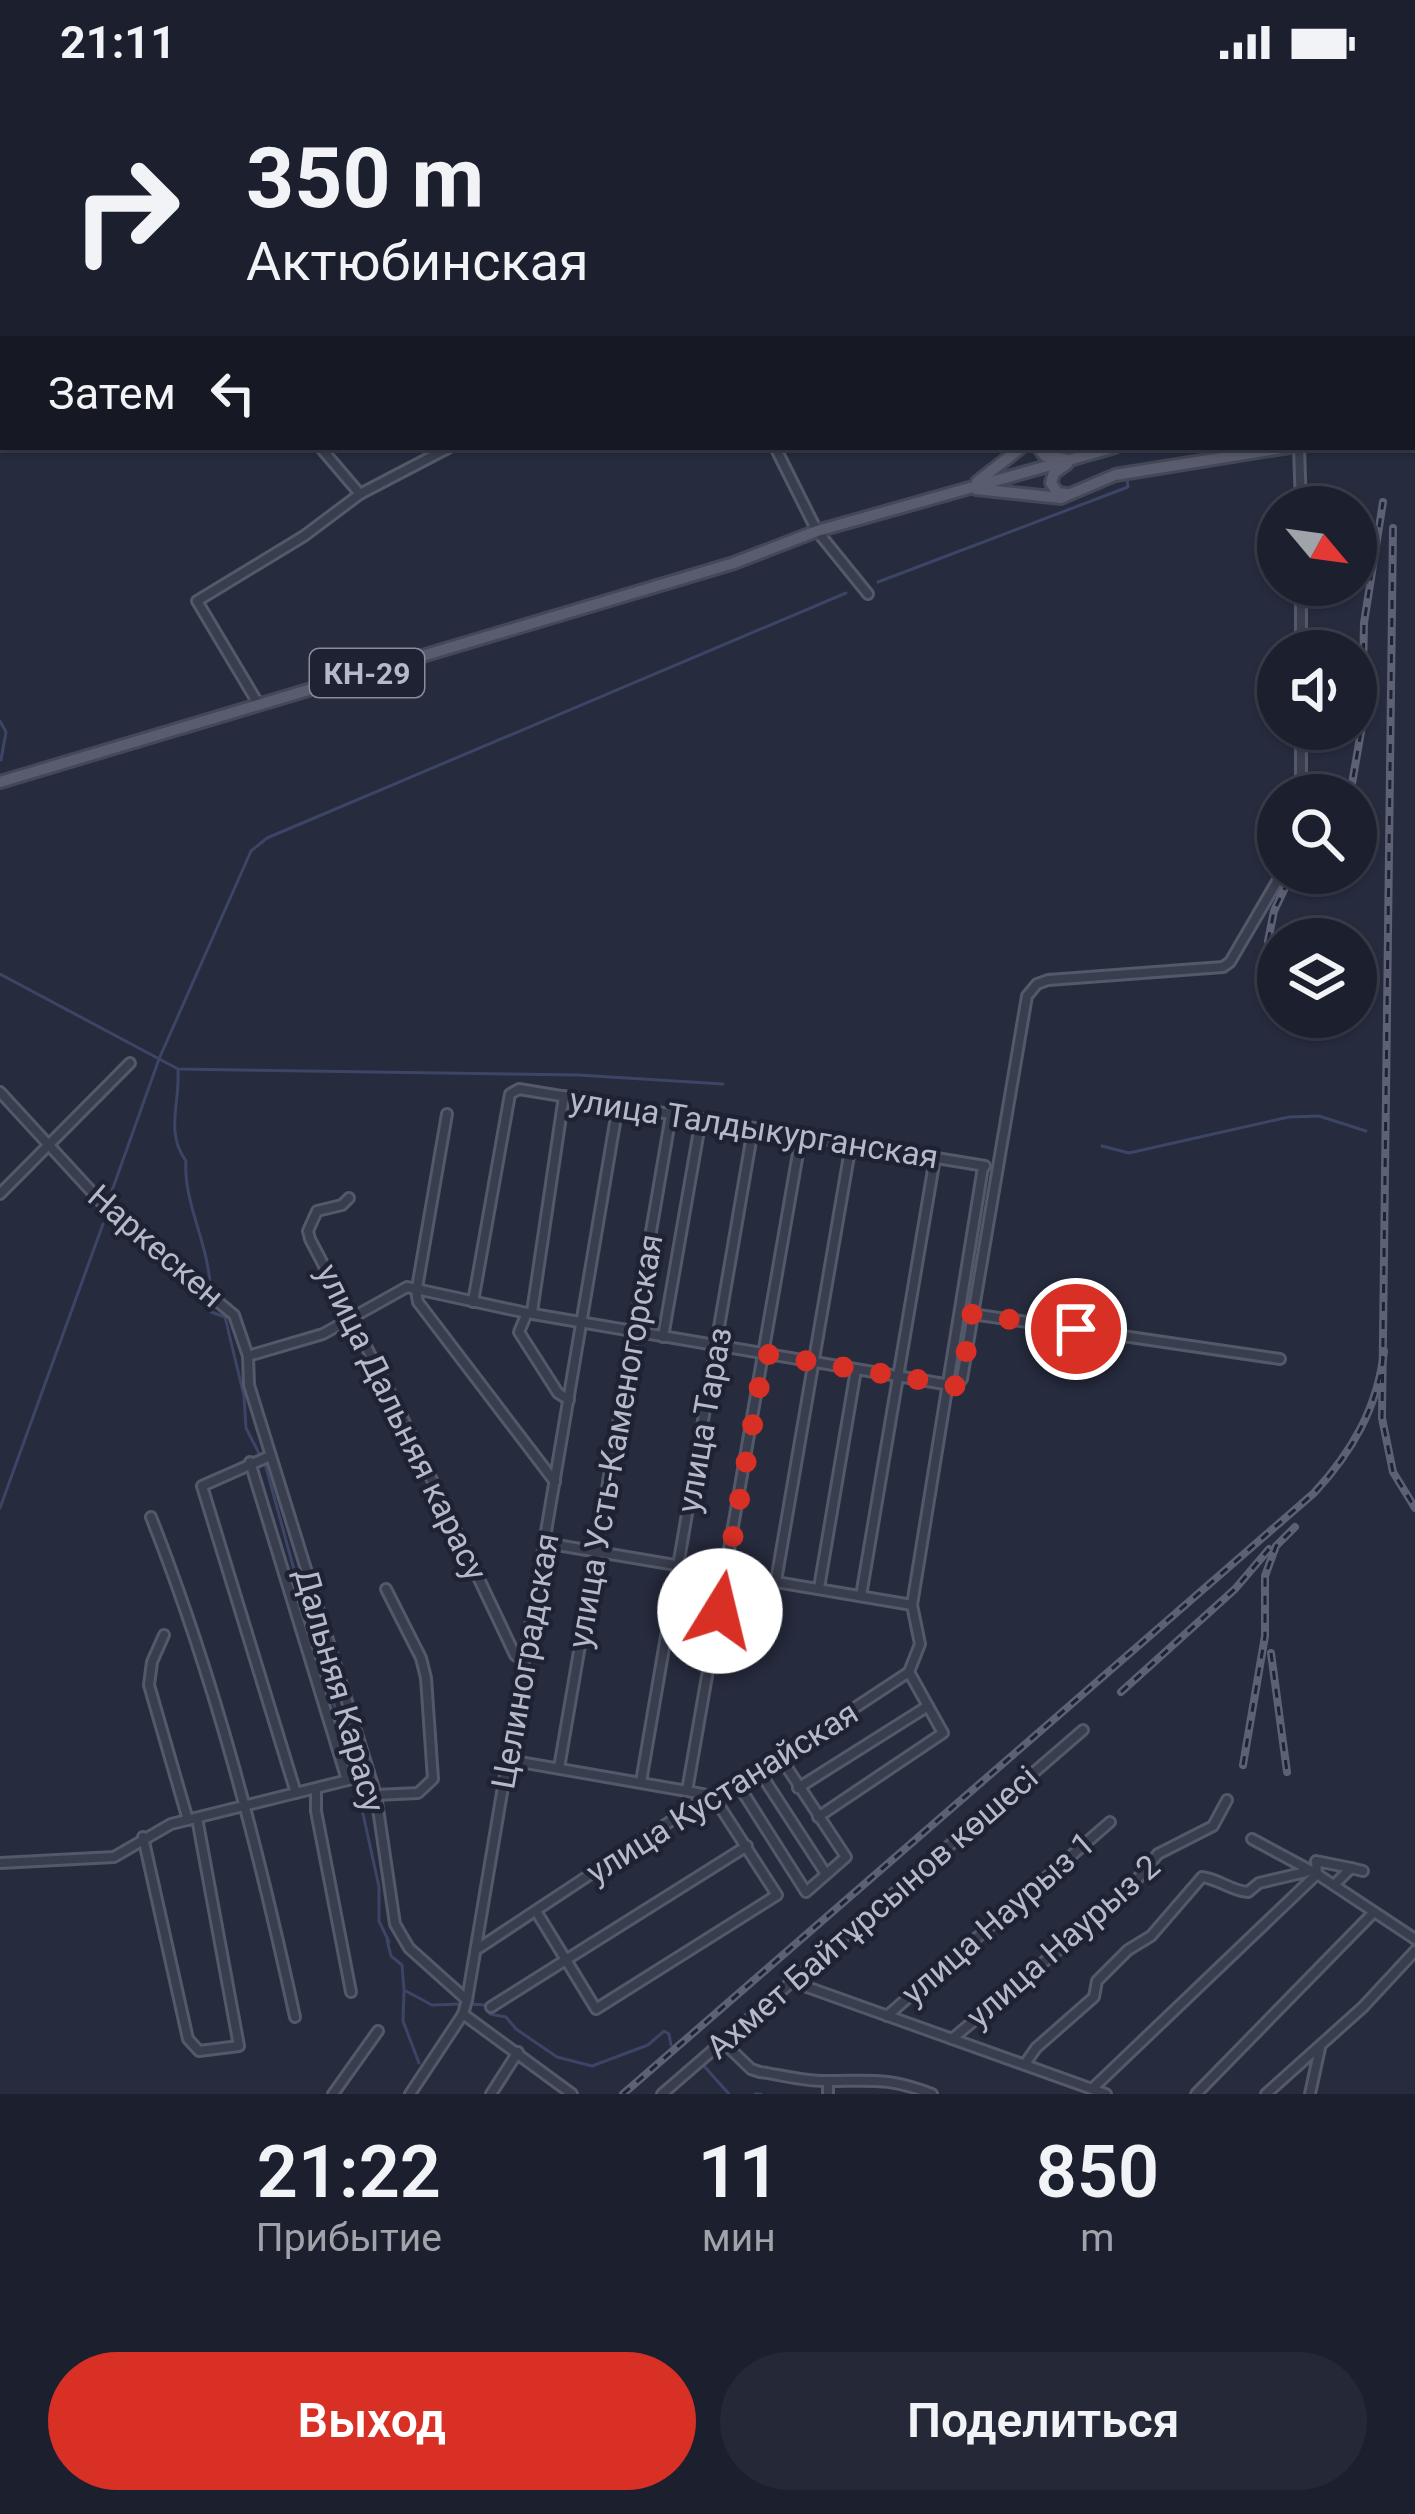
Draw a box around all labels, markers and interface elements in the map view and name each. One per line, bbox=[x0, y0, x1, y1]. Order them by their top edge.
text: 21:11 bbox=[60, 16, 176, 69]
text: 350 m bbox=[246, 129, 484, 228]
icon: right bbox=[48, 132, 204, 288]
text: Актюбинская bbox=[246, 230, 589, 293]
icon: left bbox=[200, 360, 266, 426]
text: Затем bbox=[48, 367, 176, 420]
north arrow bbox=[1257, 486, 1377, 606]
map controls bbox=[1257, 486, 1377, 1038]
button: sound bbox=[1257, 630, 1377, 750]
road number: КН-29 bbox=[310, 649, 424, 697]
button: search bbox=[1257, 774, 1377, 894]
button: layers bbox=[1257, 918, 1377, 1038]
street label: улица Талдыкурганская bbox=[567, 1080, 941, 1176]
street label: Наркескен bbox=[80, 1177, 232, 1315]
street label: улица Усть-Каменогорская bbox=[559, 1231, 671, 1651]
street label: улица Дальняя карасу bbox=[308, 1257, 496, 1587]
pin bbox=[1025, 1278, 1127, 1380]
icon: arrive bbox=[1043, 1296, 1109, 1362]
street label: улица Тараз bbox=[669, 1324, 739, 1516]
street label: Целиноградская bbox=[483, 1530, 567, 1792]
position arrow bbox=[657, 1548, 783, 1674]
street label: Дальняя Карасу bbox=[287, 1564, 394, 1817]
street label: улица Кустанайская bbox=[579, 1693, 865, 1891]
street label: Ахмет Байтұрсынов көшесі bbox=[698, 1757, 1046, 2067]
street label: улица Наурыз 1 bbox=[893, 1823, 1103, 2013]
street label: улица Наурыз 2 bbox=[958, 1846, 1168, 2036]
text: 21:22 bbox=[257, 2130, 441, 2215]
text: 11 bbox=[698, 2130, 780, 2215]
text: 850 bbox=[1036, 2130, 1159, 2215]
text: Прибытие bbox=[256, 2215, 442, 2261]
text: мин bbox=[702, 2215, 776, 2261]
text: m bbox=[1080, 2215, 1115, 2261]
button: Выход bbox=[48, 2352, 696, 2490]
button: Поделиться bbox=[720, 2352, 1367, 2490]

